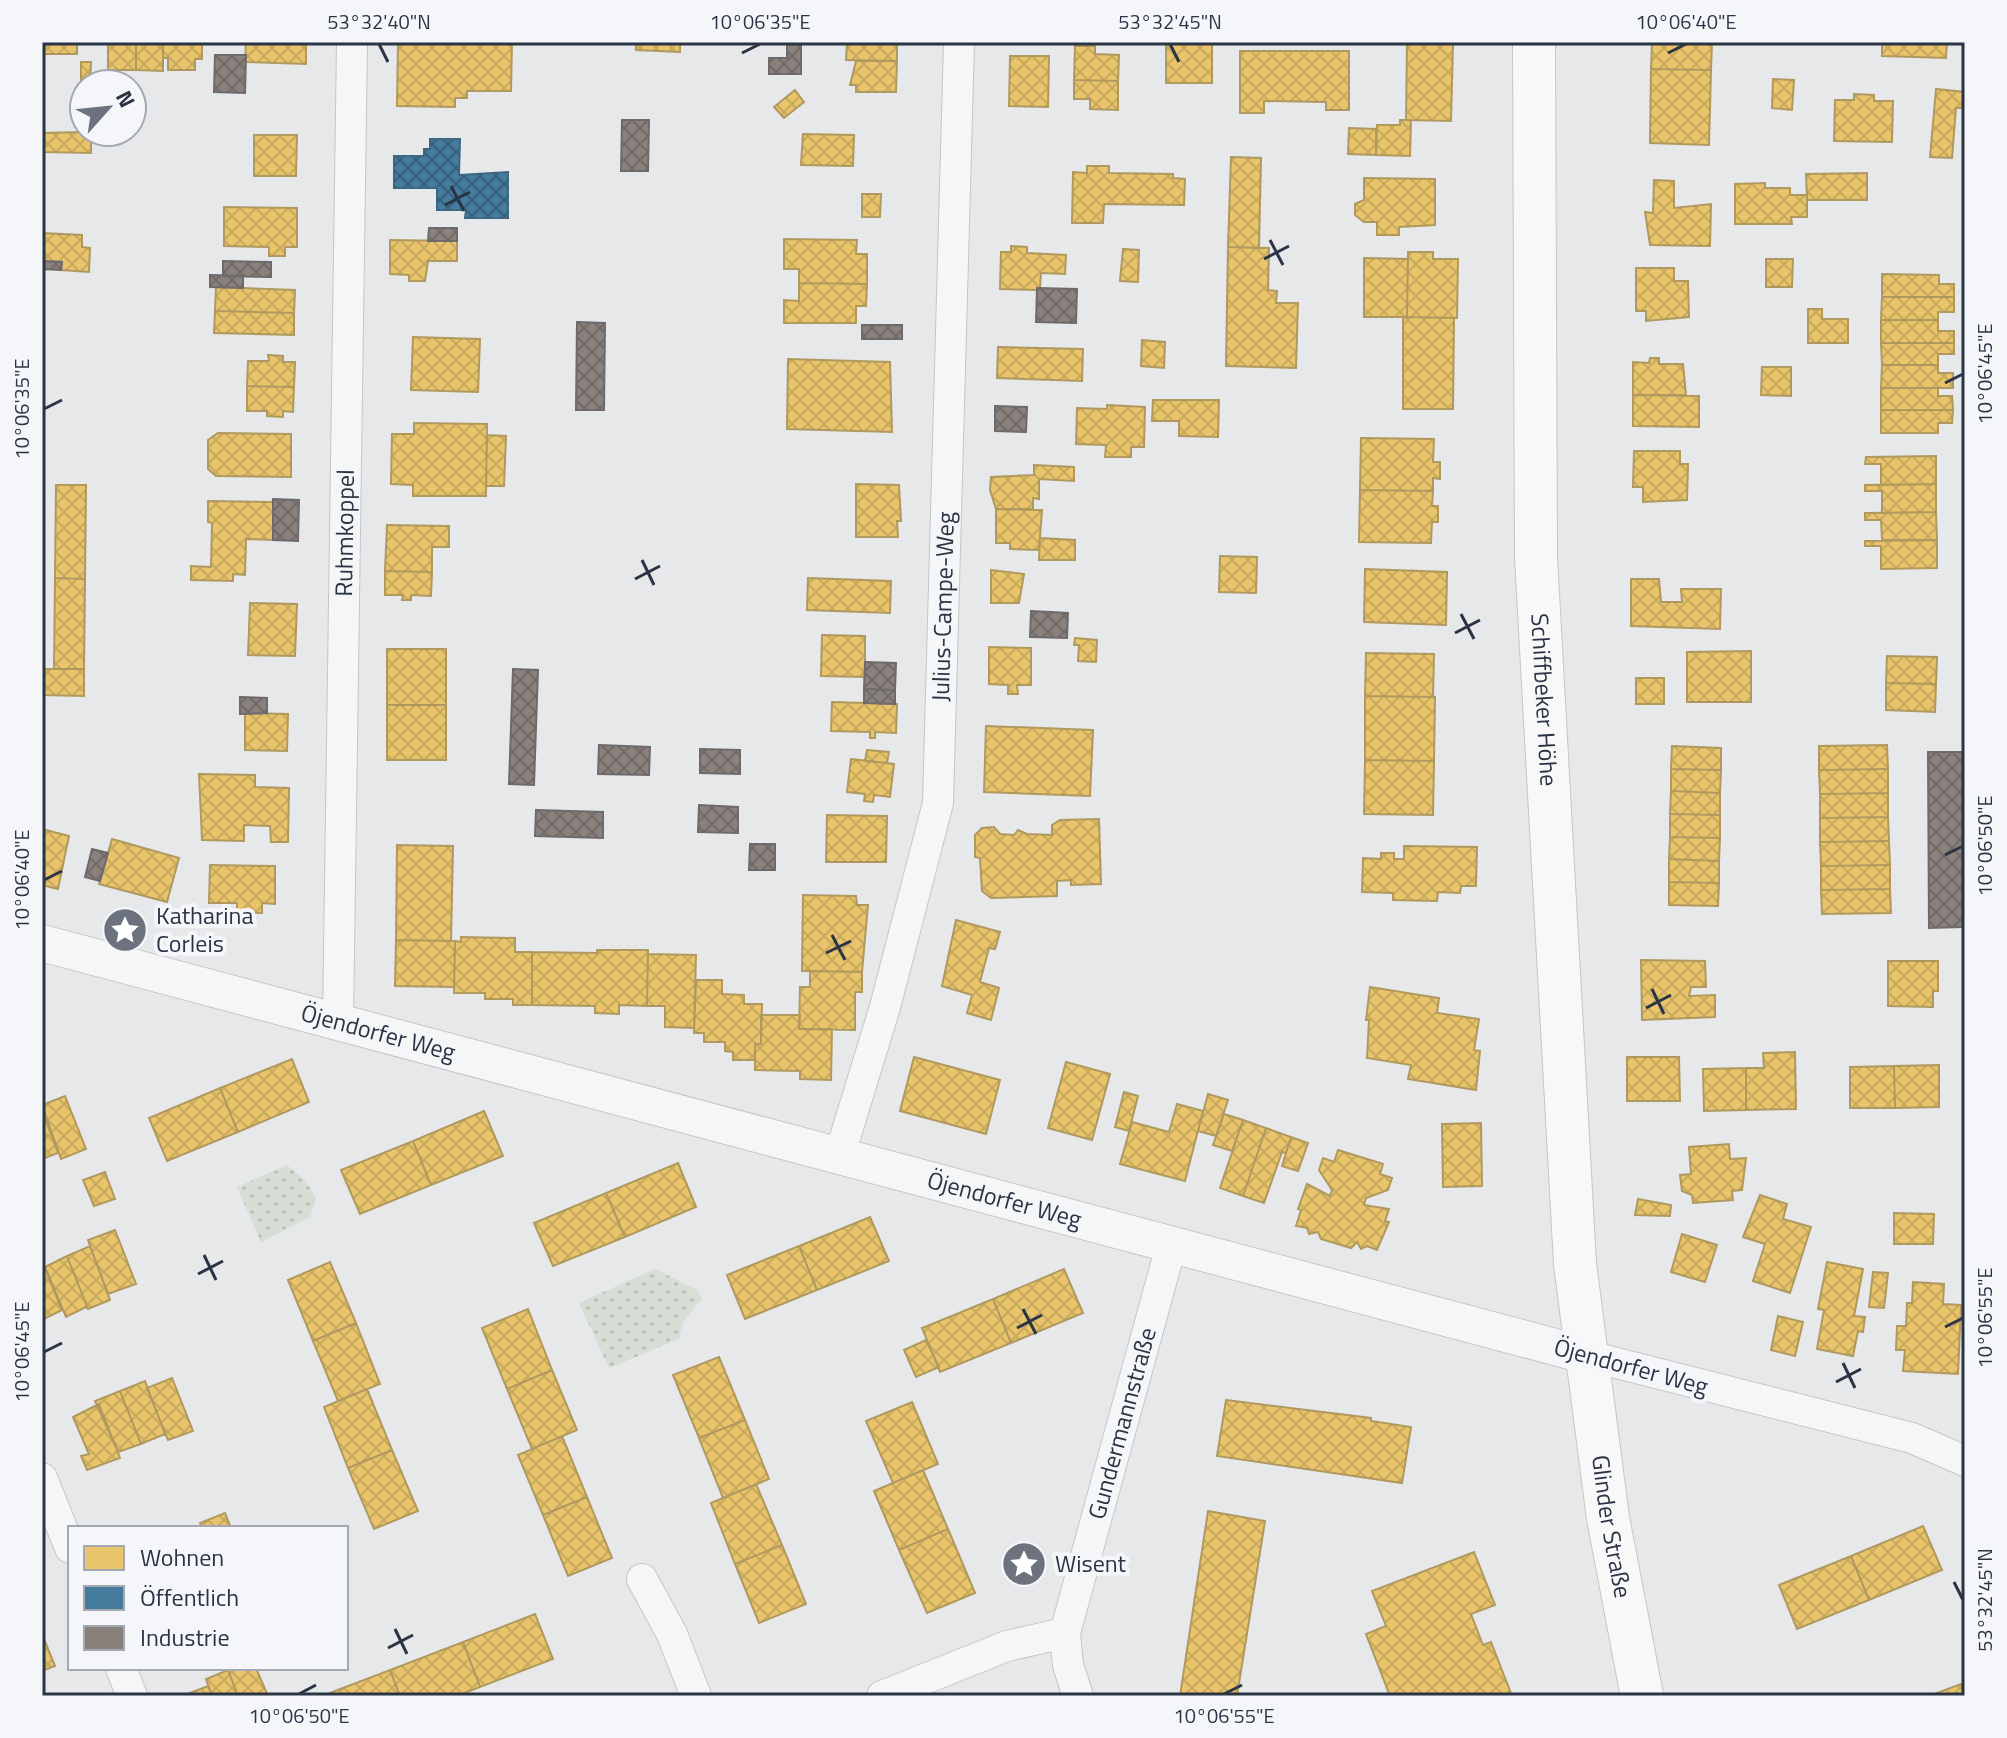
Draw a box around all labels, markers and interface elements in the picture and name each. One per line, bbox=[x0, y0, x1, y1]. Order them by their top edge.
text: 53°32'40"N bbox=[327, 6, 431, 37]
text: 10°06'35"E bbox=[709, 6, 811, 37]
text: 53°32'45"N bbox=[1118, 6, 1222, 37]
text: 10°06'40"E bbox=[1635, 6, 1737, 37]
north arrow bbox=[68, 68, 148, 148]
text: N bbox=[107, 84, 144, 113]
text: 10°06'45"E bbox=[1969, 323, 2000, 425]
text: 10°06'35"E bbox=[6, 358, 37, 460]
street label: Ruhmkoppel bbox=[325, 469, 363, 597]
street label: Julius-Campe-Weg bbox=[922, 511, 963, 702]
street label: Schiffbeker Höhe bbox=[1522, 612, 1568, 787]
text: 10°06'50"E bbox=[1969, 795, 2000, 897]
text: 10°06'40"E bbox=[6, 829, 37, 931]
place label: Katharina Corleis bbox=[156, 897, 254, 961]
place icon: Katharina Corleis bbox=[101, 906, 149, 954]
street label: Öjendorfer Weg bbox=[297, 994, 460, 1070]
street label: Öjendorfer Weg bbox=[923, 1161, 1086, 1237]
text: 10°06'55"E bbox=[1969, 1267, 2000, 1369]
text: 10°06'45"E bbox=[6, 1301, 37, 1403]
street label: Gundermannstraße bbox=[1078, 1323, 1165, 1523]
street label: Öjendorfer Weg bbox=[1550, 1328, 1712, 1404]
street label: Glinder Straße bbox=[1583, 1453, 1642, 1601]
legend bbox=[68, 1526, 348, 1670]
text: Wohnen bbox=[140, 1539, 224, 1575]
place icon: Wisent bbox=[1000, 1540, 1048, 1588]
place label: Wisent bbox=[1055, 1545, 1127, 1581]
text: 53°32'45"N bbox=[1969, 1548, 2000, 1652]
text: Öffentlich bbox=[140, 1579, 239, 1615]
text: Industrie bbox=[140, 1619, 230, 1655]
text: 10°06'50"E bbox=[248, 1700, 350, 1731]
text: 10°06'55"E bbox=[1173, 1700, 1275, 1731]

